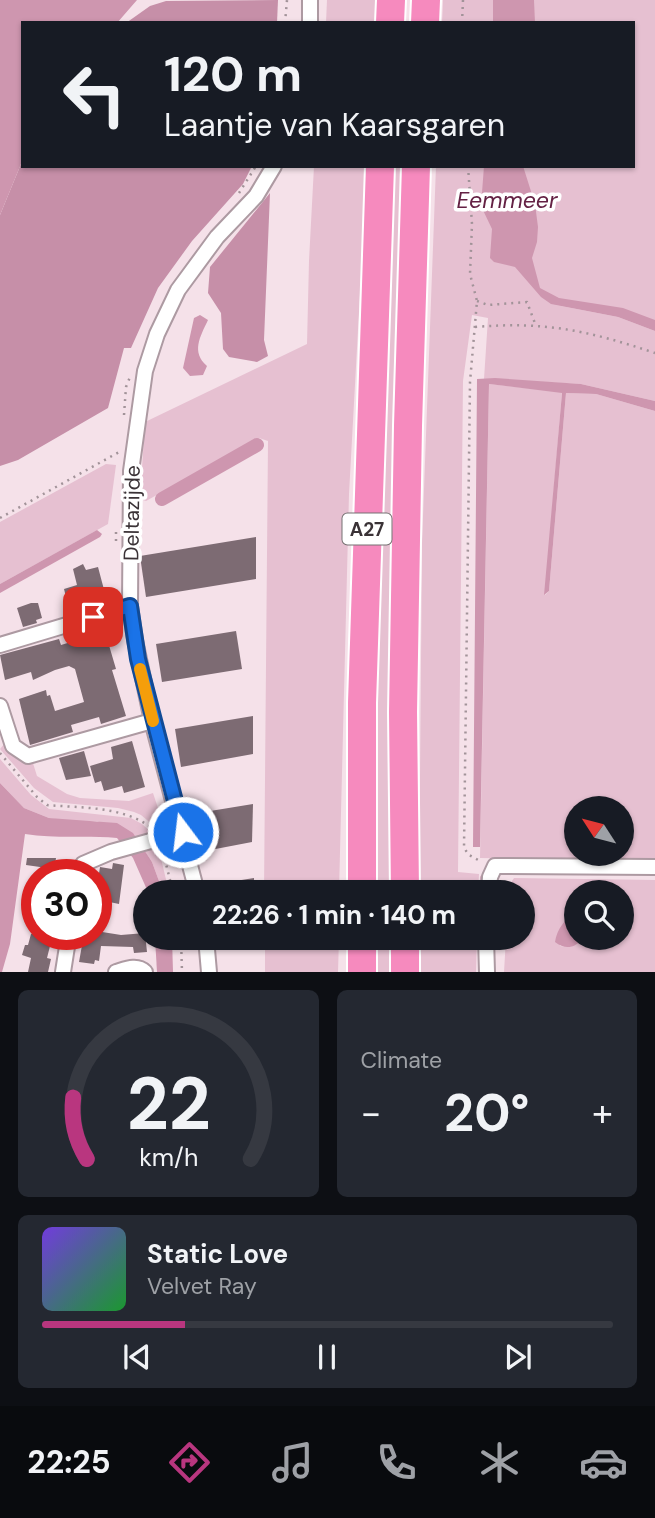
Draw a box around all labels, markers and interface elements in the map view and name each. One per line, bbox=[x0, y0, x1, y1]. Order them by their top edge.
text: 120 m bbox=[164, 42, 302, 106]
icon: left bbox=[49, 49, 140, 140]
text: Laantje van Kaarsgaren bbox=[164, 104, 505, 146]
water label: Eemmeer bbox=[456, 185, 559, 215]
street label: Deltazijde bbox=[117, 465, 147, 561]
road number: A27 bbox=[342, 514, 392, 544]
pin bbox=[63, 587, 123, 647]
icon: arrive bbox=[74, 598, 112, 636]
position arrow bbox=[146, 795, 220, 869]
north arrow bbox=[564, 796, 634, 866]
map controls bbox=[564, 796, 634, 950]
speed limit sign: 30 bbox=[21, 859, 112, 950]
button: search bbox=[564, 880, 634, 950]
text: 22:26 · 1 min · 140 m bbox=[212, 898, 456, 932]
text: Climate bbox=[361, 1045, 442, 1075]
text: 22 bbox=[126, 1058, 210, 1153]
text: 20° bbox=[444, 1079, 529, 1147]
text: − bbox=[361, 1088, 381, 1138]
text: + bbox=[592, 1088, 613, 1138]
text: km/h bbox=[139, 1141, 198, 1174]
text: Static Love bbox=[147, 1237, 288, 1271]
text: Velvet Ray bbox=[147, 1271, 257, 1301]
icon: previous bbox=[118, 1338, 156, 1376]
icon: pause bbox=[308, 1338, 346, 1376]
icon: next bbox=[499, 1338, 537, 1376]
icon: directions bbox=[165, 1438, 214, 1487]
icon: music bbox=[268, 1438, 317, 1487]
icon: phone bbox=[372, 1438, 421, 1487]
icon: climate bbox=[475, 1438, 524, 1487]
icon: car bbox=[579, 1438, 628, 1487]
text: 22:25 bbox=[27, 1441, 111, 1483]

